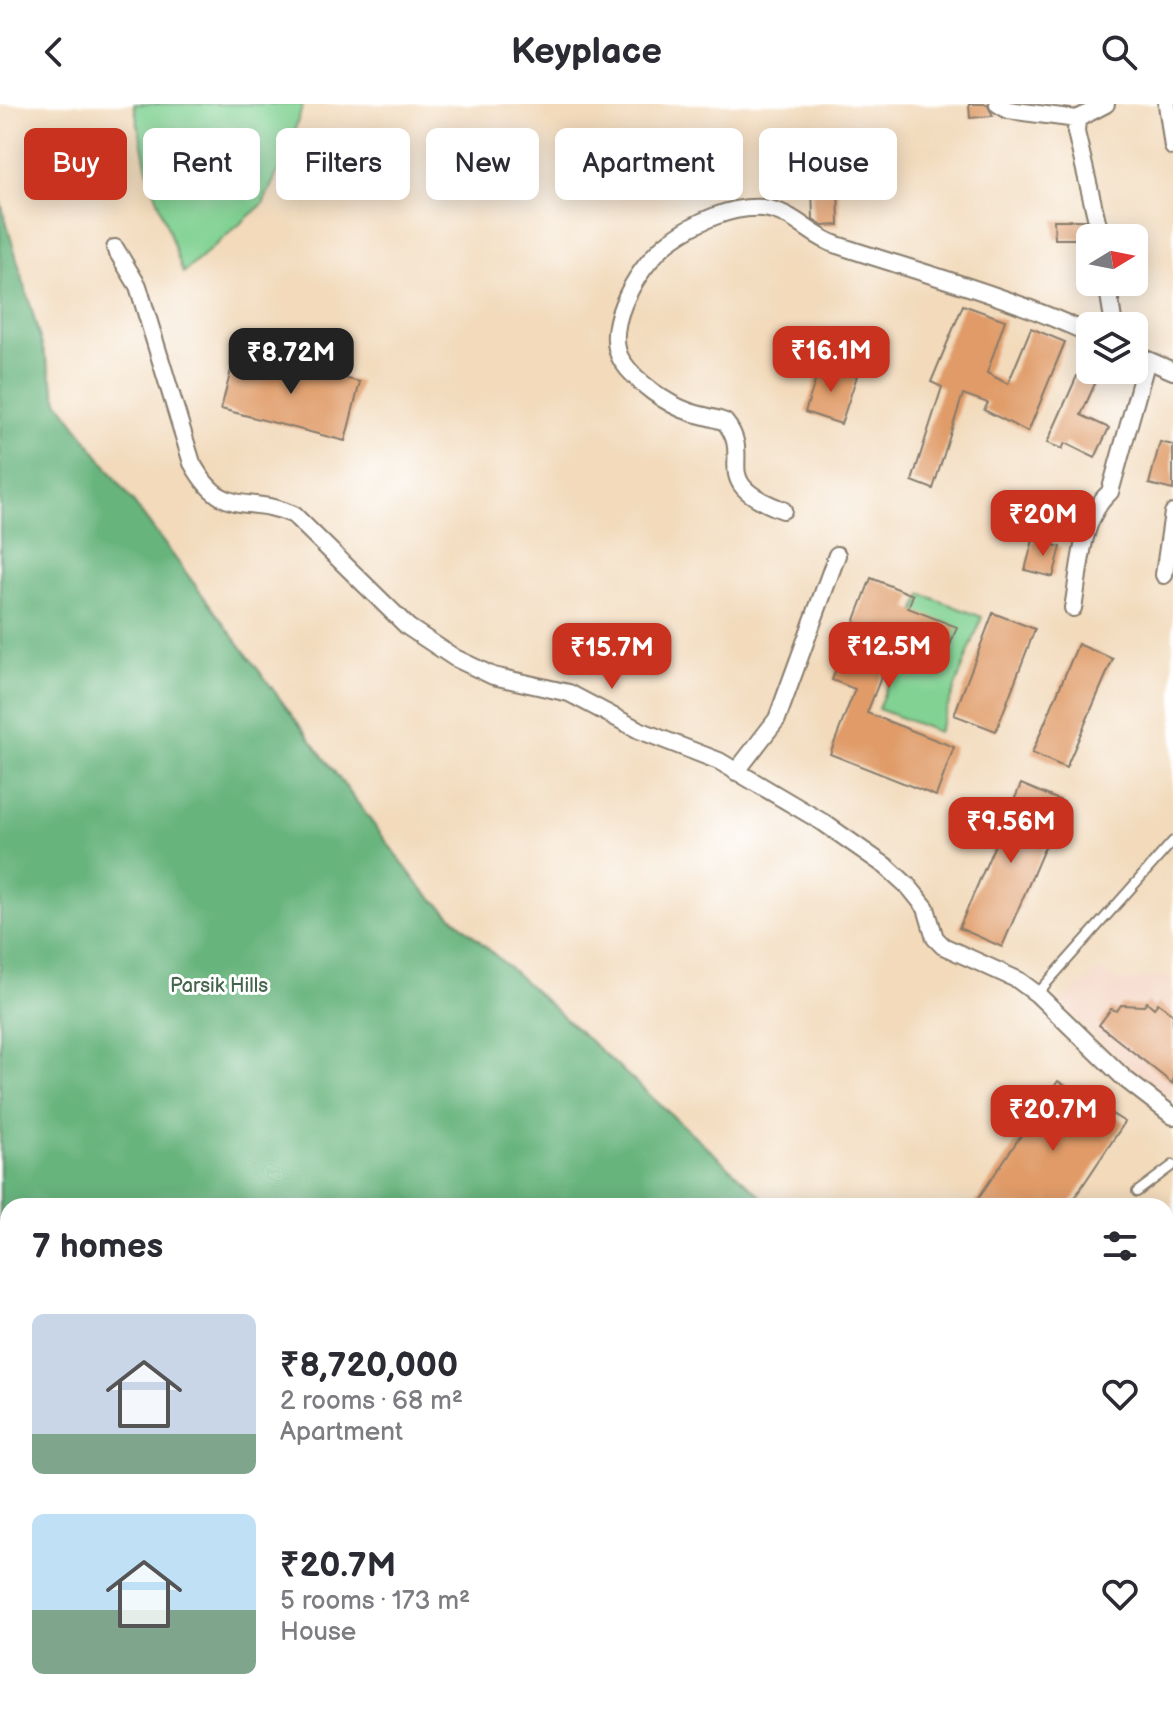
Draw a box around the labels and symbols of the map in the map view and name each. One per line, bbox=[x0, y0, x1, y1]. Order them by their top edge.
north arrow bbox=[1076, 224, 1148, 296]
pin: ₹16.1M bbox=[766, 326, 896, 394]
pin: ₹8.72M bbox=[226, 328, 356, 396]
pin: ₹20M bbox=[996, 490, 1090, 558]
pin: ₹12.5M bbox=[824, 622, 954, 690]
pin: ₹15.7M bbox=[547, 623, 677, 691]
pin: ₹9.56M bbox=[946, 797, 1076, 865]
park label: Parsik Hills bbox=[170, 974, 268, 998]
pin: ₹20.7M bbox=[988, 1085, 1118, 1153]

